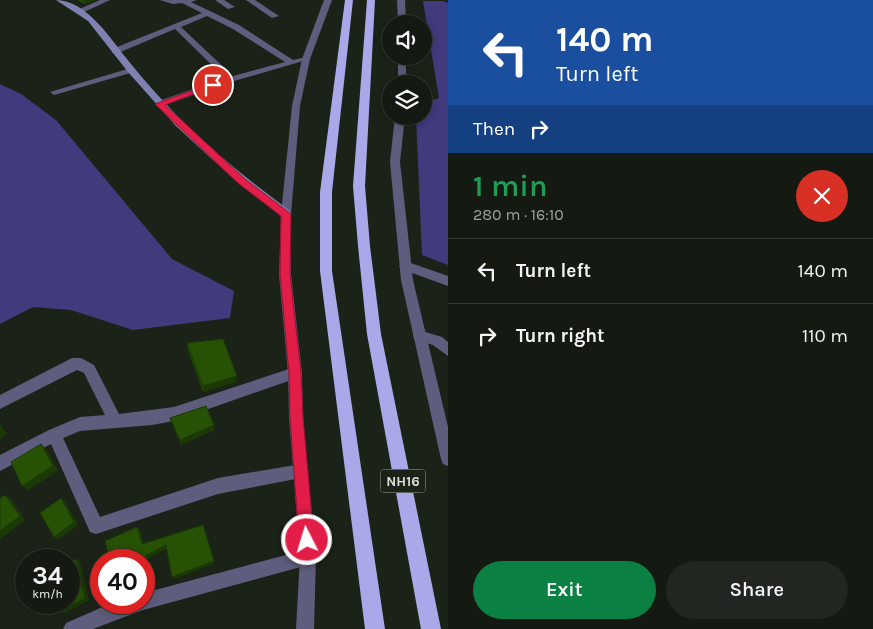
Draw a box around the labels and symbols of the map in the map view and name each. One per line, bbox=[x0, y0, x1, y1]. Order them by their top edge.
pin bbox=[192, 64, 234, 106]
road number: NH16 bbox=[380, 470, 426, 492]
position arrow bbox=[280, 513, 332, 565]
speed limit sign: 40 bbox=[90, 549, 155, 614]

